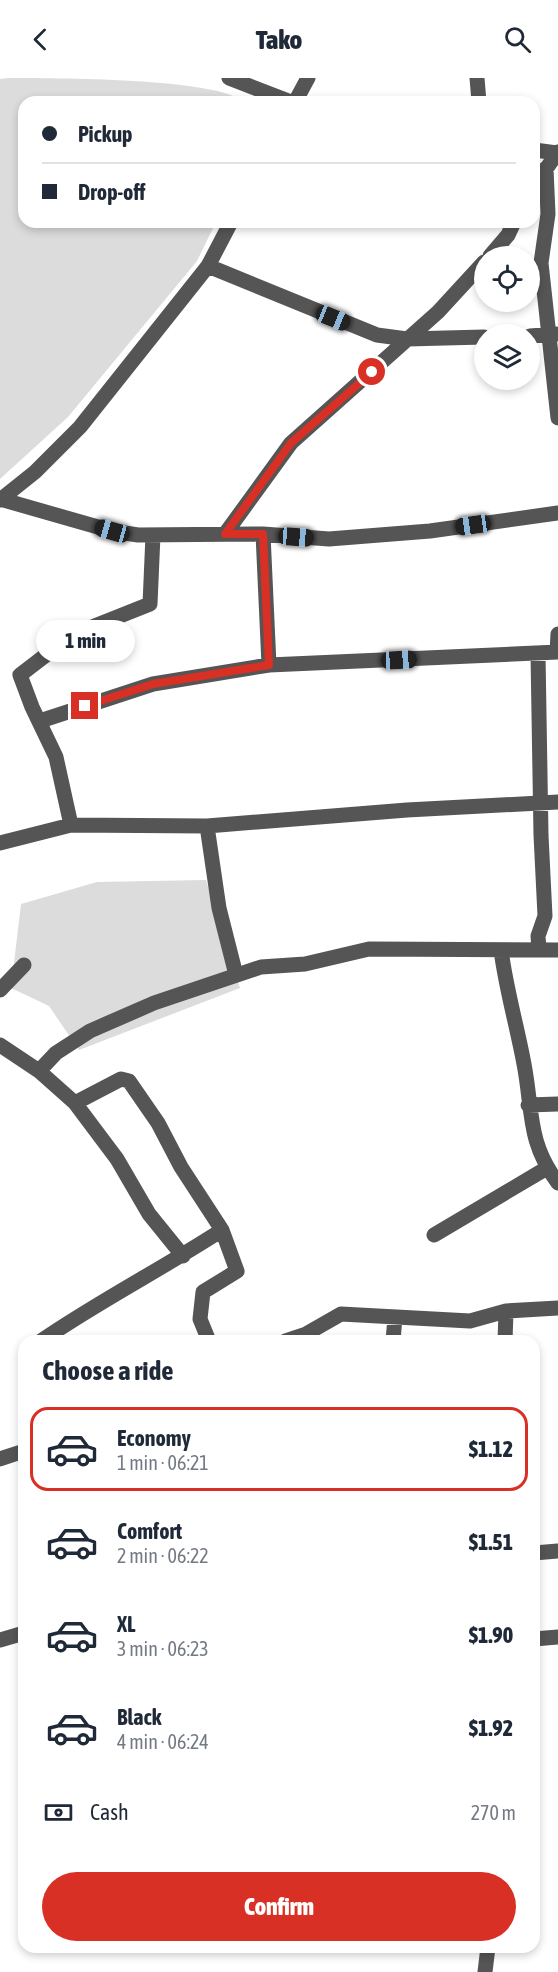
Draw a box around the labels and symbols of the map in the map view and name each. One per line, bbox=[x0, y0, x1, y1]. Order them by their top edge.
car bbox=[313, 303, 353, 333]
route start bbox=[358, 358, 385, 385]
car bbox=[454, 514, 492, 536]
car bbox=[92, 517, 132, 545]
car bbox=[277, 527, 315, 547]
callout: 1 min bbox=[36, 619, 134, 661]
car bbox=[381, 650, 417, 670]
route end bbox=[71, 692, 98, 719]

